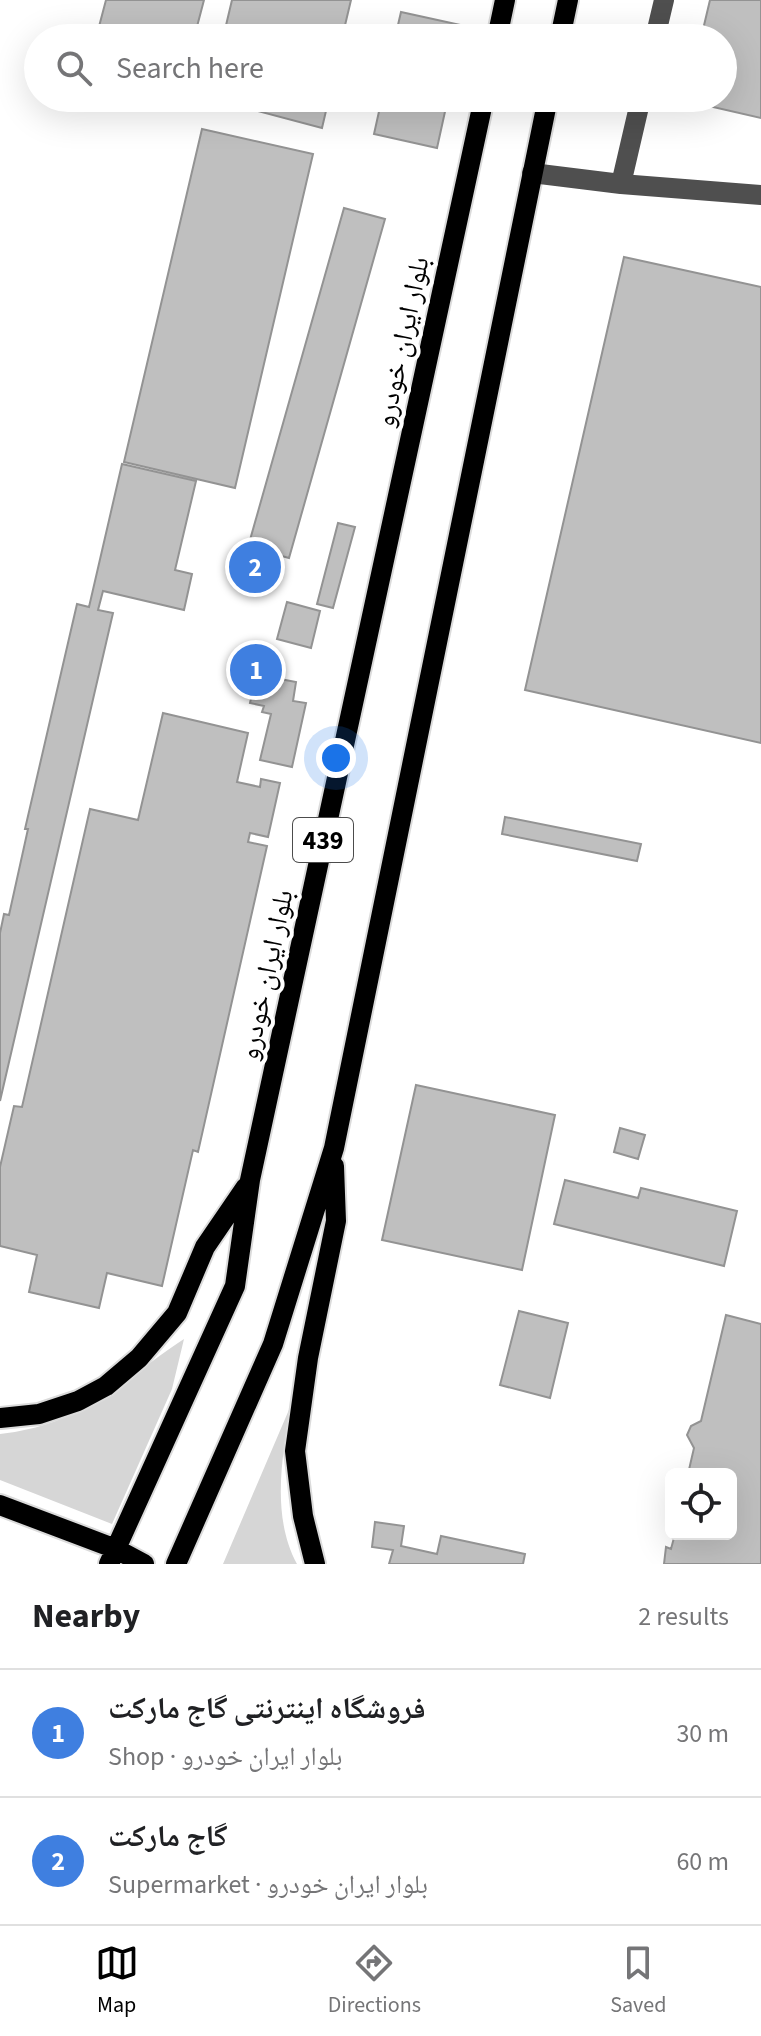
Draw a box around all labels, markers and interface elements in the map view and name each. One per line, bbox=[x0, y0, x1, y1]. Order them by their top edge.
search box bbox=[24, 24, 737, 112]
icon: search bbox=[52, 46, 96, 90]
text: Search here bbox=[116, 47, 264, 90]
street label: بلوار ایران خودرو bbox=[364, 253, 440, 431]
pin: 2 bbox=[229, 537, 281, 597]
pin: 1 bbox=[230, 640, 282, 700]
your location bbox=[316, 738, 356, 778]
road number: 439 bbox=[293, 818, 353, 862]
street label: بلوار ایران خودرو bbox=[228, 886, 304, 1064]
map controls bbox=[665, 1468, 737, 1540]
button: locate bbox=[665, 1468, 737, 1540]
text: Nearby bbox=[32, 1592, 140, 1641]
text: 2 results bbox=[638, 1598, 729, 1635]
text: فروشگاه اینترنتی گاج مارکت bbox=[108, 1687, 425, 1730]
text: 1 bbox=[51, 1715, 65, 1752]
text: 30 m bbox=[676, 1715, 729, 1752]
text: Shop · بلوار ایران خودرو bbox=[108, 1738, 342, 1775]
text: گاج مارکت bbox=[108, 1815, 228, 1858]
text: 2 bbox=[51, 1843, 65, 1880]
text: 60 m bbox=[676, 1843, 729, 1880]
text: Supermarket · بلوار ایران خودرو bbox=[108, 1866, 428, 1903]
tab: Map bbox=[95, 1941, 139, 2021]
tab: Directions bbox=[328, 1941, 421, 2021]
tab: Saved bbox=[610, 1941, 666, 2021]

